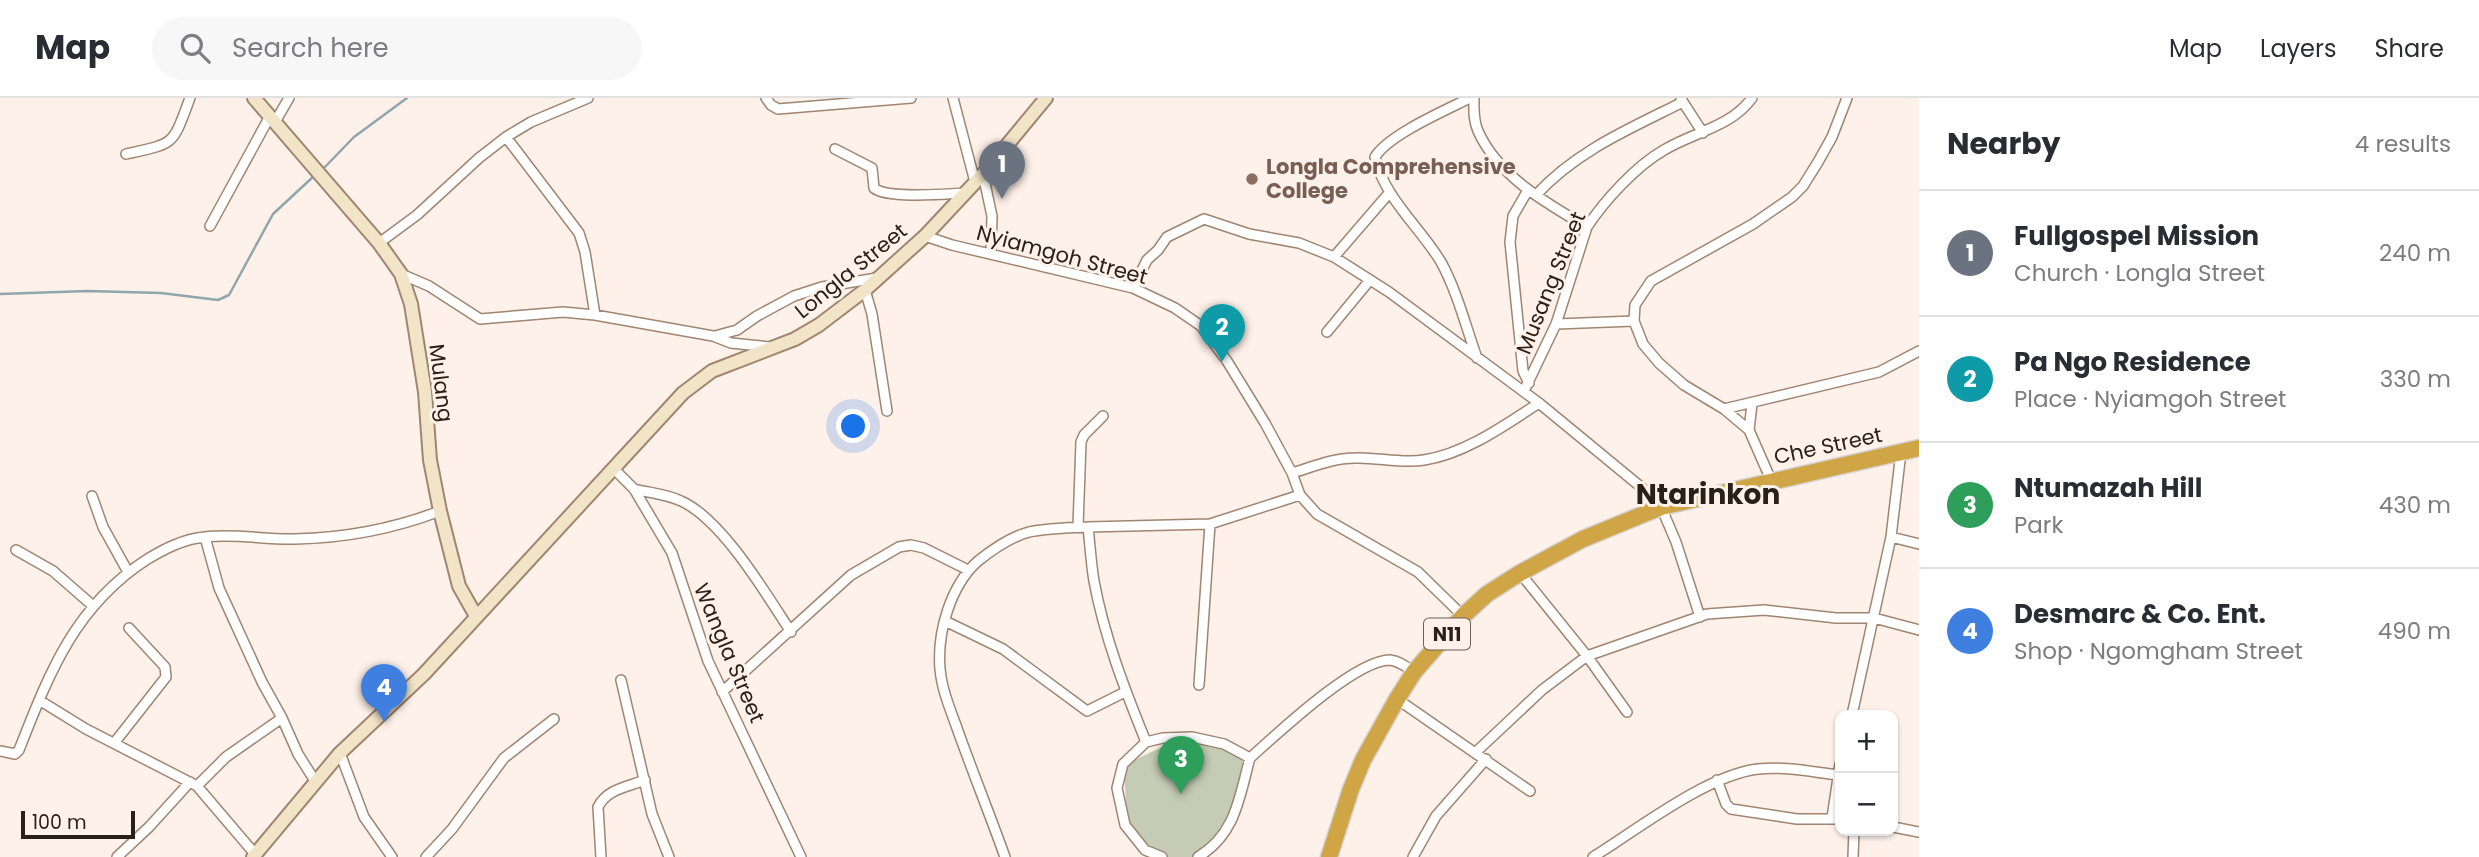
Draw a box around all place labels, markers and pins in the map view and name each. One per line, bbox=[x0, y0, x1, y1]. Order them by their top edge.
pin: 1 bbox=[979, 141, 1025, 199]
place label: Longla Comprehensive College bbox=[1266, 152, 1516, 205]
marker: Longla Comprehensive College bbox=[1244, 171, 1260, 187]
pin: 2 bbox=[1199, 304, 1245, 362]
pin: 4 bbox=[361, 664, 407, 722]
pin: 3 bbox=[1158, 736, 1204, 794]

